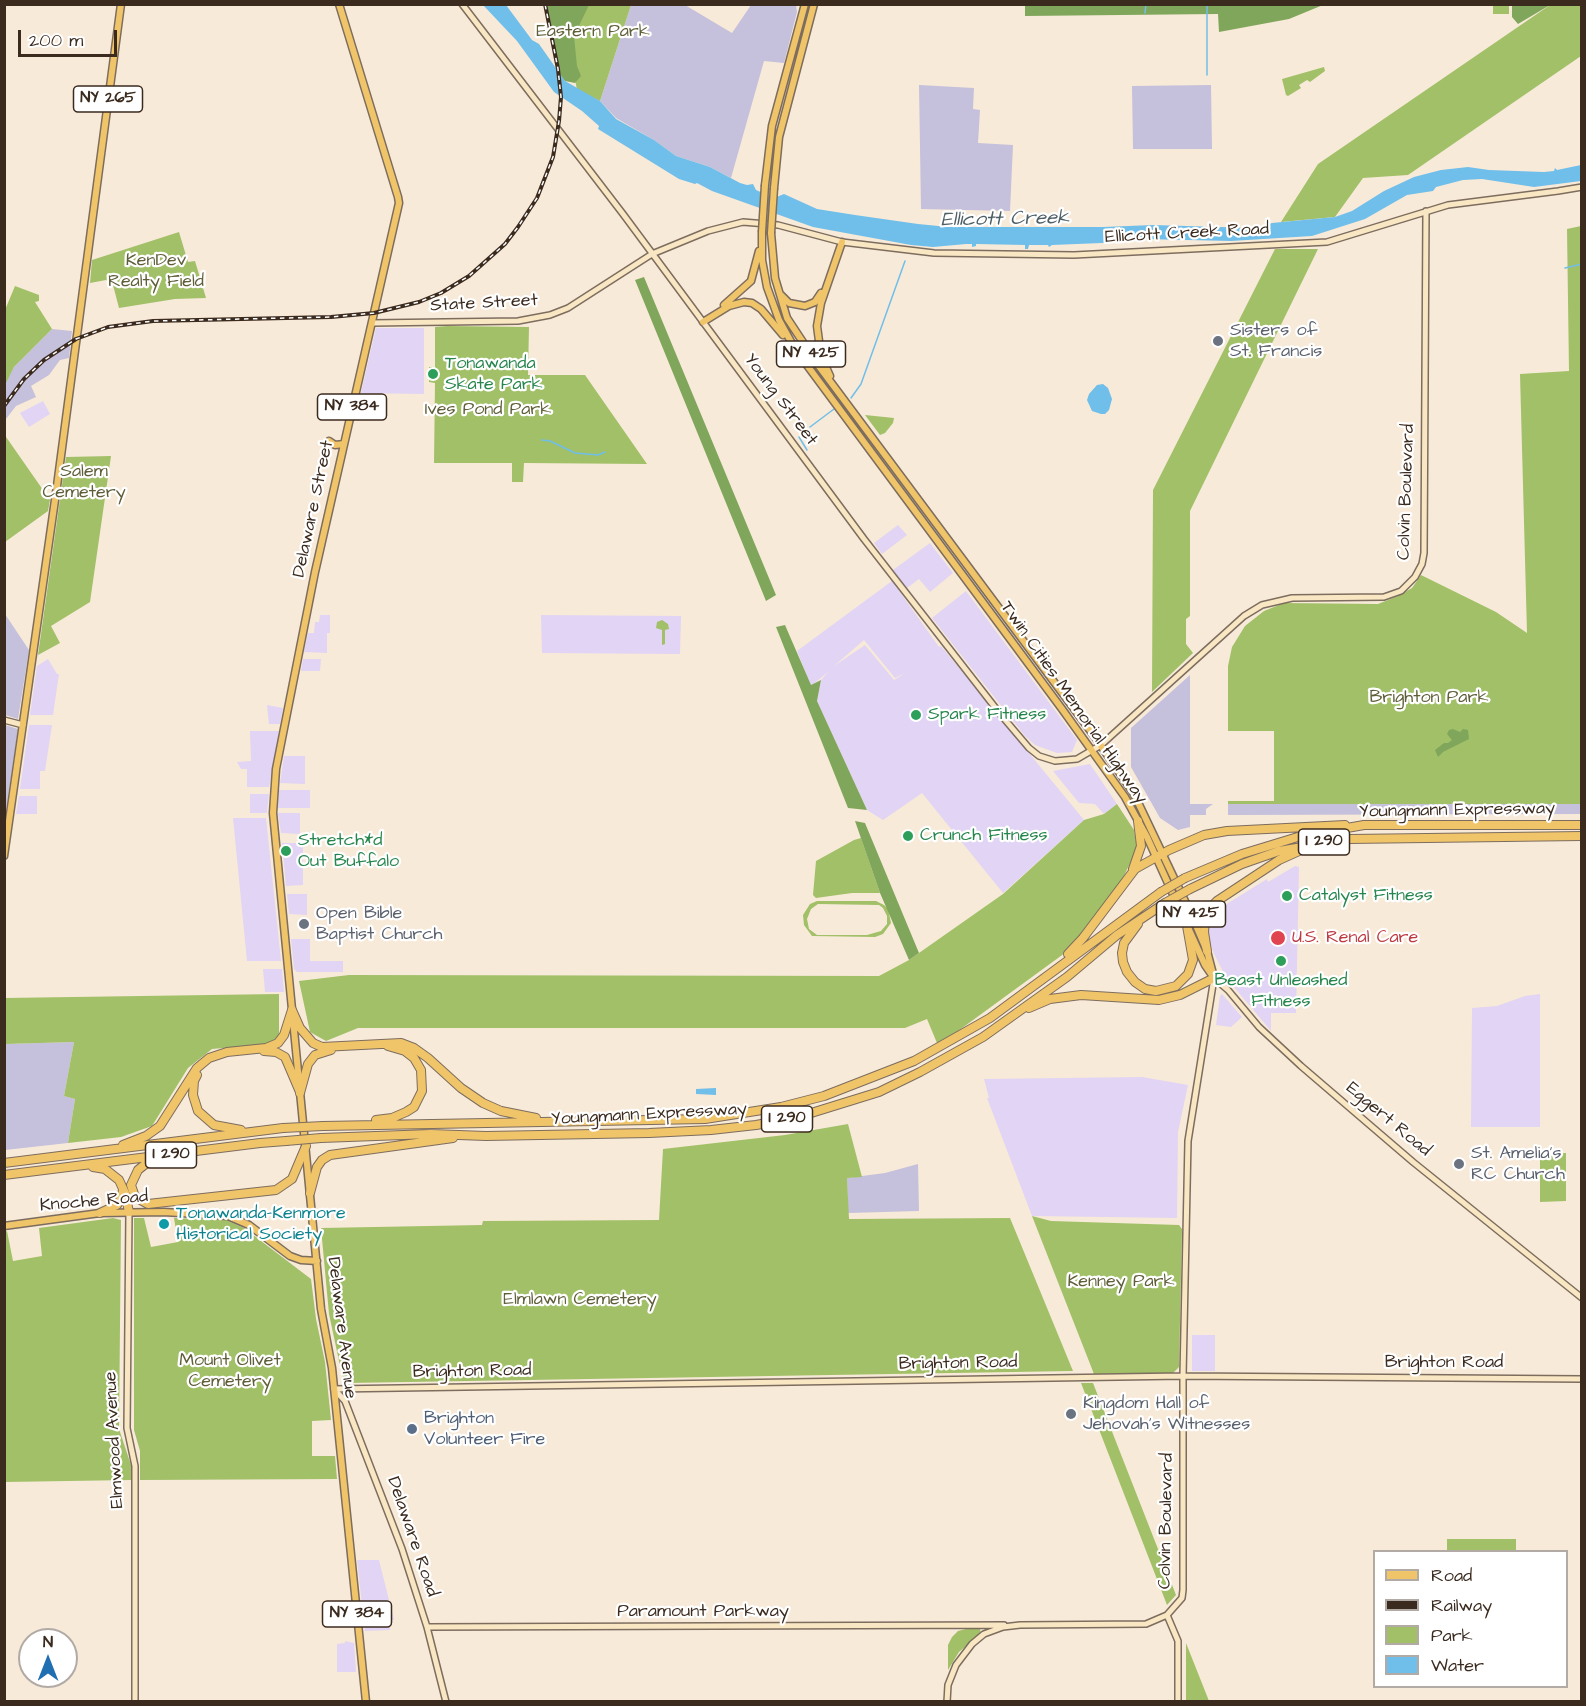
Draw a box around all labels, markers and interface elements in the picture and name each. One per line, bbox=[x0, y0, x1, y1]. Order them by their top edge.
scale bar bbox=[21, 18, 120, 56]
park label: Eastern Park bbox=[536, 21, 650, 43]
text: 200 m bbox=[29, 28, 83, 53]
road number: NY 265 bbox=[74, 86, 142, 112]
water label: Ellicott Creek bbox=[941, 207, 1069, 233]
street label: Ellicott Creek Road bbox=[1105, 219, 1269, 249]
park label: KenDev Realty Field bbox=[108, 250, 204, 292]
street label: State Street bbox=[430, 290, 538, 318]
place label: Sisters of St. Francis bbox=[1230, 320, 1322, 362]
marker: Sisters of St. Francis bbox=[1211, 334, 1225, 348]
road number: NY 425 bbox=[776, 341, 846, 367]
street label: Young Street bbox=[738, 350, 822, 450]
place label: Tonawanda Skate Park bbox=[445, 353, 543, 395]
marker: Tonawanda Skate Park bbox=[426, 367, 440, 381]
road number: NY 384 bbox=[318, 394, 386, 420]
park label: Ives Pond Park bbox=[425, 399, 551, 421]
street label: Colvin Boulevard bbox=[1394, 424, 1420, 560]
street label: Delaware Street bbox=[289, 439, 339, 579]
park label: Salem Cemetery bbox=[42, 461, 126, 504]
street label: Twin Cities Memorial Highway bbox=[995, 598, 1151, 808]
park label: Brighton Park bbox=[1370, 687, 1488, 709]
place label: Spark Fitness bbox=[928, 704, 1046, 726]
marker: Spark Fitness bbox=[909, 708, 923, 722]
street label: Youngmann Expressway bbox=[1359, 798, 1555, 824]
place label: Crunch Fitness bbox=[920, 825, 1048, 847]
marker: Crunch Fitness bbox=[901, 829, 915, 843]
road number: I 290 bbox=[1298, 829, 1350, 855]
place label: Stretch*d Out Buffalo bbox=[298, 830, 399, 872]
marker: Stretch*d Out Buffalo bbox=[279, 844, 293, 858]
place label: Catalyst Fitness bbox=[1299, 885, 1433, 907]
marker: Catalyst Fitness bbox=[1280, 889, 1294, 903]
road number: NY 425 bbox=[1156, 901, 1226, 927]
place label: Open Bible Baptist Church bbox=[316, 903, 443, 946]
marker: Open Bible Baptist Church bbox=[297, 917, 311, 931]
place label: U.S. Renal Care bbox=[1292, 927, 1418, 949]
marker: U.S. Renal Care bbox=[1269, 929, 1287, 947]
marker: Beast Unleashed Fitness bbox=[1274, 954, 1288, 968]
place label: Beast Unleashed Fitness bbox=[1215, 970, 1347, 1012]
street label: Eggert Road bbox=[1341, 1078, 1435, 1162]
street label: Youngmann Expressway bbox=[551, 1099, 747, 1131]
road number: I 290 bbox=[762, 1106, 812, 1132]
road number: I 290 bbox=[146, 1142, 196, 1168]
place label: St. Amelia's RC Church bbox=[1471, 1143, 1565, 1186]
marker: St. Amelia's RC Church bbox=[1452, 1157, 1466, 1171]
street label: Knoche Road bbox=[39, 1187, 149, 1217]
place label: Tonawanda-Kenmore Historical Society bbox=[176, 1203, 346, 1246]
marker: Tonawanda-Kenmore Historical Society bbox=[157, 1217, 171, 1231]
street label: Delaware Avenue bbox=[322, 1256, 360, 1400]
park label: Kenney Park bbox=[1067, 1271, 1175, 1293]
park label: Elmlawn Cemetery bbox=[503, 1289, 657, 1311]
park label: Mount Olivet Cemetery bbox=[179, 1350, 281, 1392]
street label: Brighton Road bbox=[899, 1352, 1017, 1376]
street label: Brighton Road bbox=[1385, 1352, 1503, 1374]
street label: Brighton Road bbox=[413, 1360, 531, 1384]
street label: Elmwood Avenue bbox=[101, 1371, 129, 1509]
place label: Kingdom Hall of Jehovah’s Witnesses bbox=[1083, 1393, 1250, 1436]
marker: Kingdom Hall of Jehovah’s Witnesses bbox=[1064, 1407, 1078, 1421]
place label: Brighton Volunteer Fire bbox=[424, 1408, 545, 1450]
marker: Brighton Volunteer Fire bbox=[405, 1422, 419, 1436]
street label: Colvin Boulevard bbox=[1155, 1453, 1179, 1589]
street label: Delaware Road bbox=[381, 1474, 443, 1600]
legend bbox=[1373, 1550, 1568, 1688]
text: Road bbox=[1431, 1563, 1472, 1588]
text: Railway bbox=[1431, 1593, 1492, 1618]
road number: NY 384 bbox=[322, 1601, 392, 1627]
street label: Paramount Parkway bbox=[617, 1601, 789, 1623]
text: Park bbox=[1431, 1623, 1473, 1648]
north arrow bbox=[18, 1628, 78, 1688]
text: N bbox=[43, 1631, 53, 1653]
text: Water bbox=[1431, 1653, 1484, 1678]

